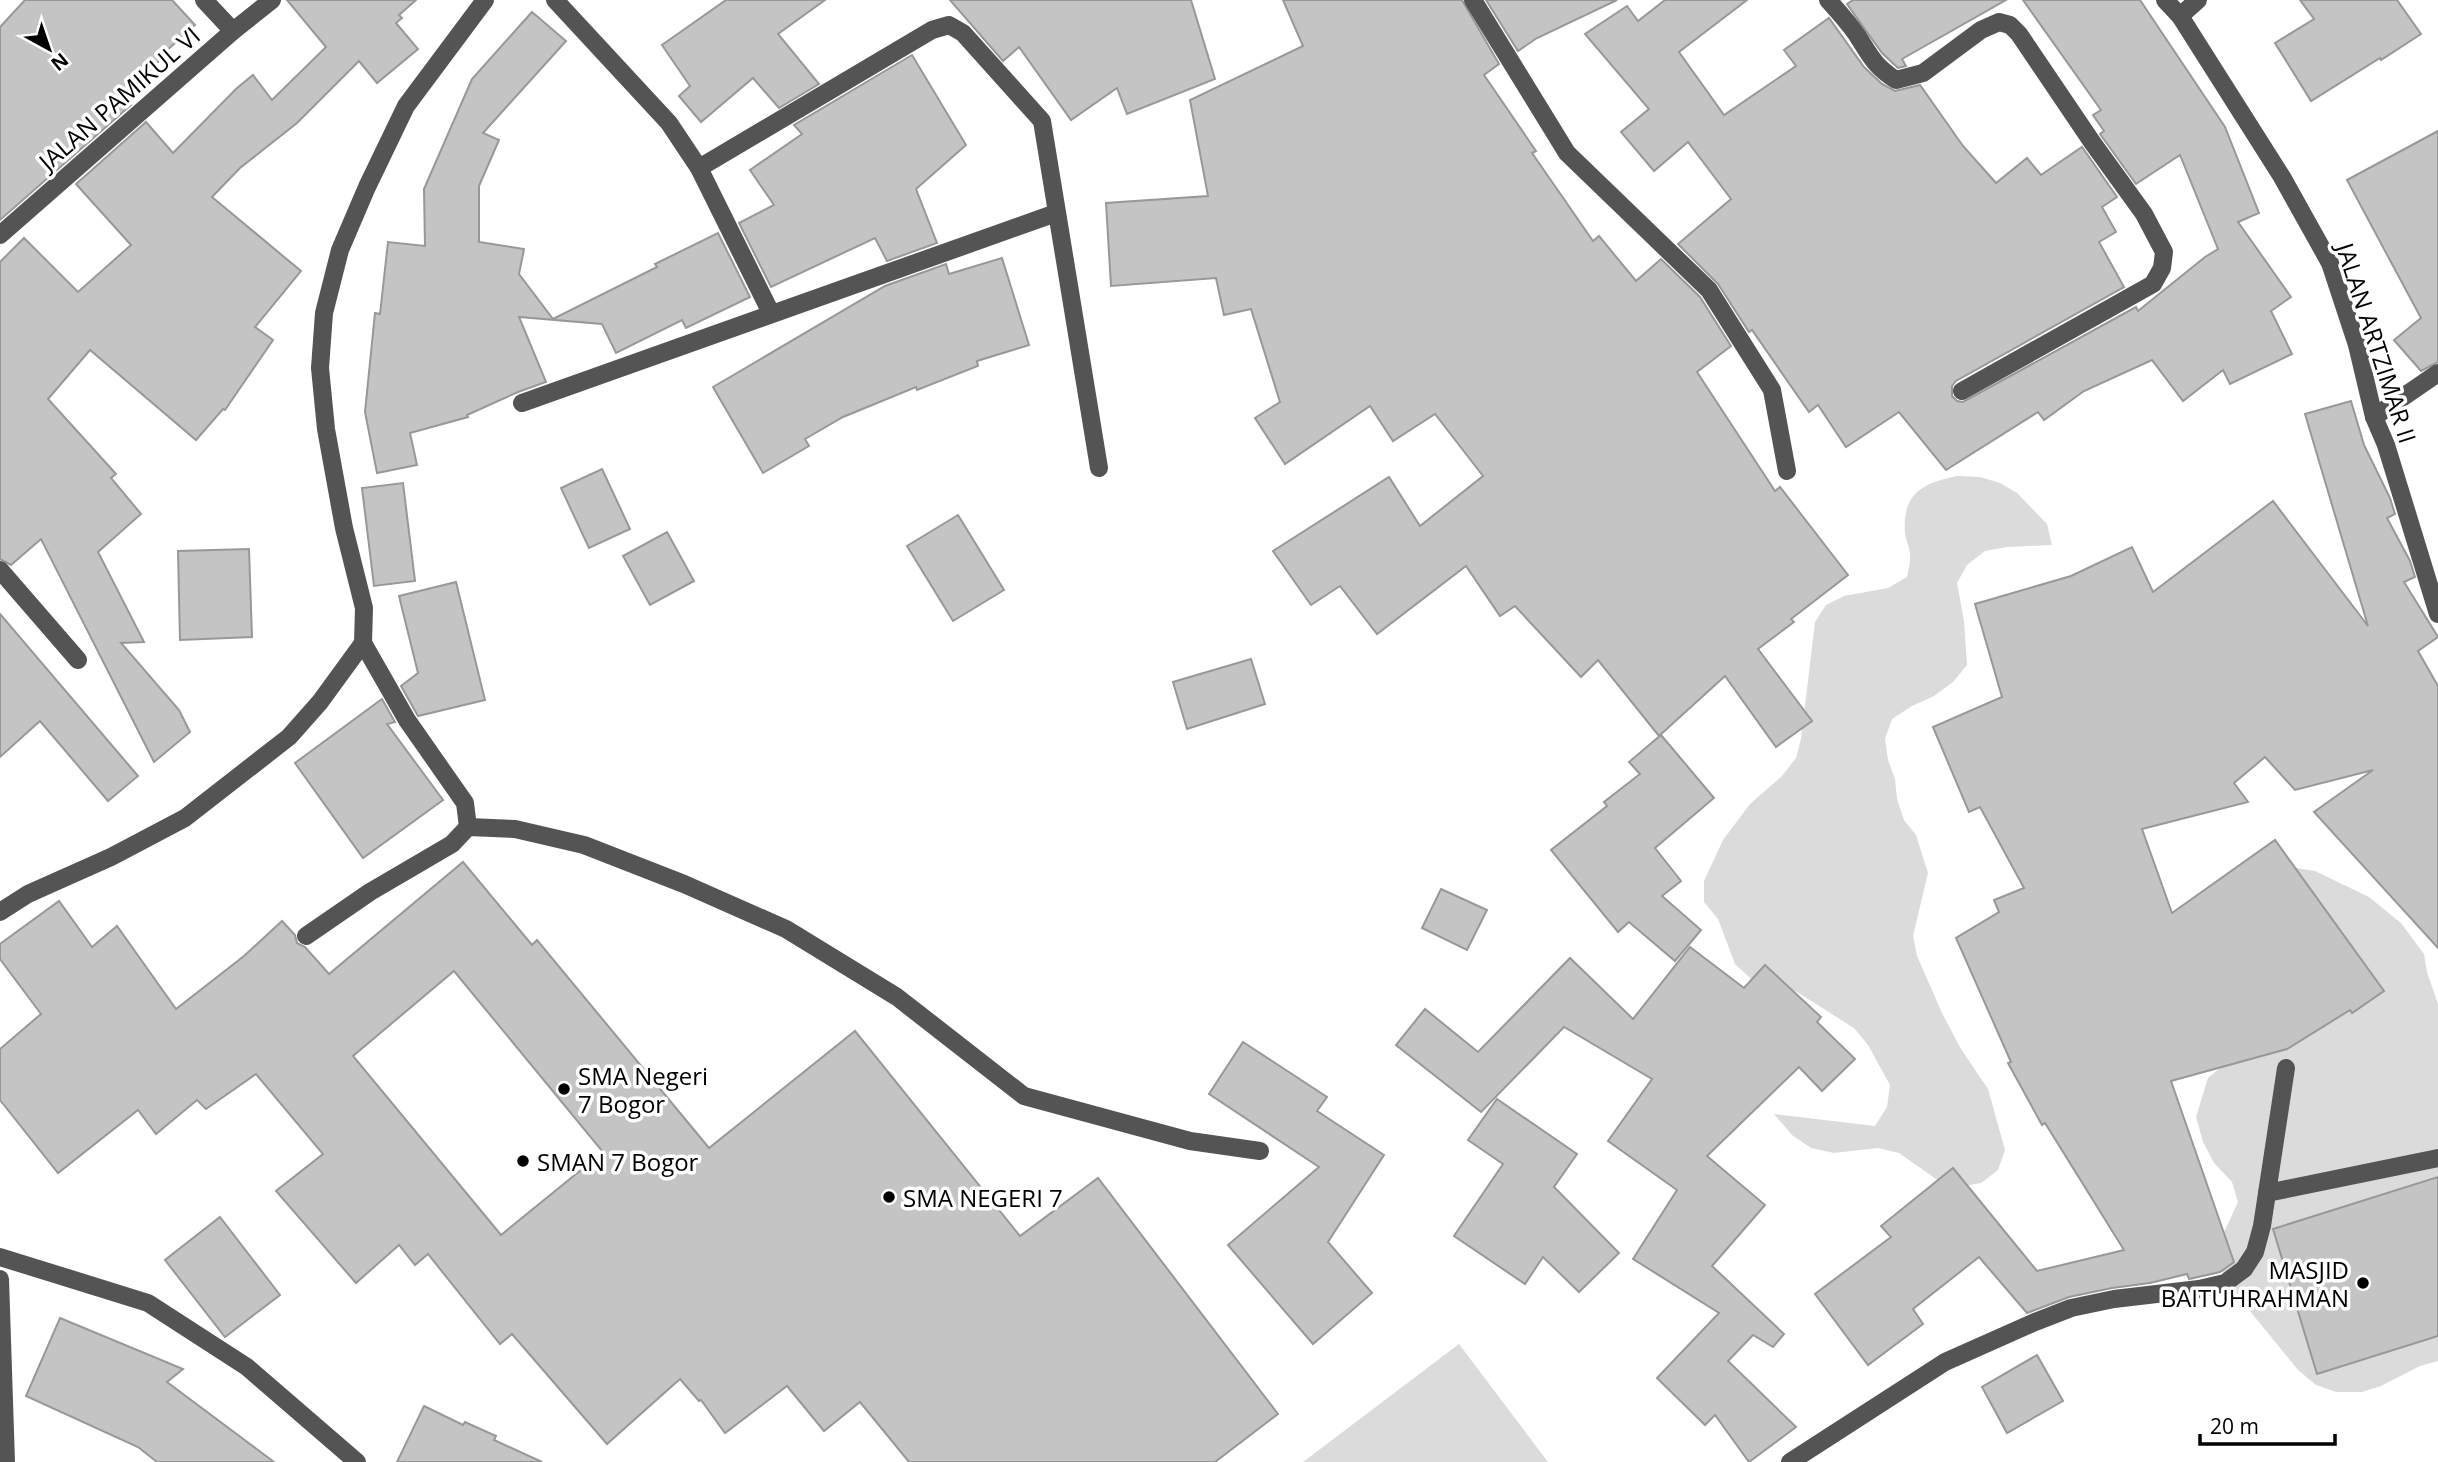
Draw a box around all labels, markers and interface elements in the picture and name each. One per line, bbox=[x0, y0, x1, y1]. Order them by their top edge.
north arrow bbox=[14, 14, 84, 84]
street label: JALAN PAMIKUL VI bbox=[33, 20, 205, 176]
street label: JALAN ARTZIMAR II bbox=[2328, 237, 2425, 447]
place label: SMA Negeri 7 Bogor bbox=[578, 1059, 708, 1120]
marker: SMA Negeri 7 Bogor bbox=[556, 1081, 572, 1097]
place label: SMAN 7 Bogor bbox=[537, 1145, 699, 1178]
marker: SMAN 7 Bogor bbox=[515, 1153, 531, 1169]
place label: SMA NEGERI 7 bbox=[903, 1181, 1063, 1214]
marker: SMA NEGERI 7 bbox=[881, 1189, 897, 1205]
place label: MASJID BAITUHRAHMAN bbox=[2161, 1253, 2349, 1314]
marker: MASJID BAITUHRAHMAN bbox=[2355, 1275, 2371, 1291]
scale bar bbox=[2200, 1402, 2335, 1446]
text: 20 m bbox=[2210, 1412, 2259, 1440]

